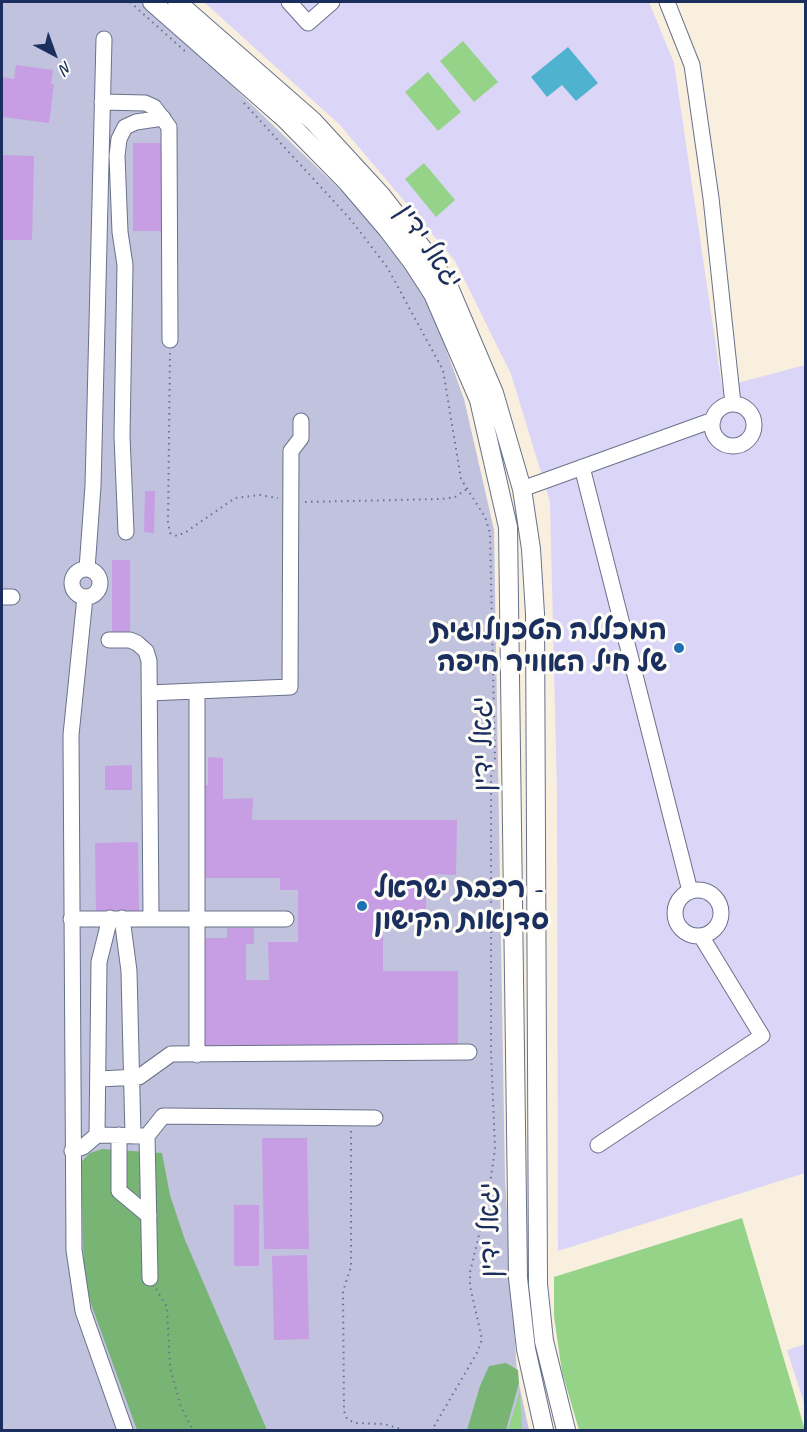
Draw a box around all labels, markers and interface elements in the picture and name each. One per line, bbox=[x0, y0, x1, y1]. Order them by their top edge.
north arrow bbox=[24, 24, 84, 84]
text: N bbox=[56, 57, 76, 78]
street label: יגאל ידין bbox=[387, 198, 469, 296]
place label: המכללה הטכנולוגית של חיל האוויר חיפה bbox=[431, 615, 667, 681]
marker: המכללה הטכנולוגית של חיל האוויר חיפה bbox=[672, 641, 686, 655]
street label: יגאל ידין bbox=[466, 696, 502, 792]
place label: רכבת ישראל - סדנאות הקישון bbox=[374, 873, 549, 939]
marker: רכבת ישראל - סדנאות הקישון bbox=[355, 899, 369, 913]
street label: יגאל ידין bbox=[473, 1182, 509, 1278]

